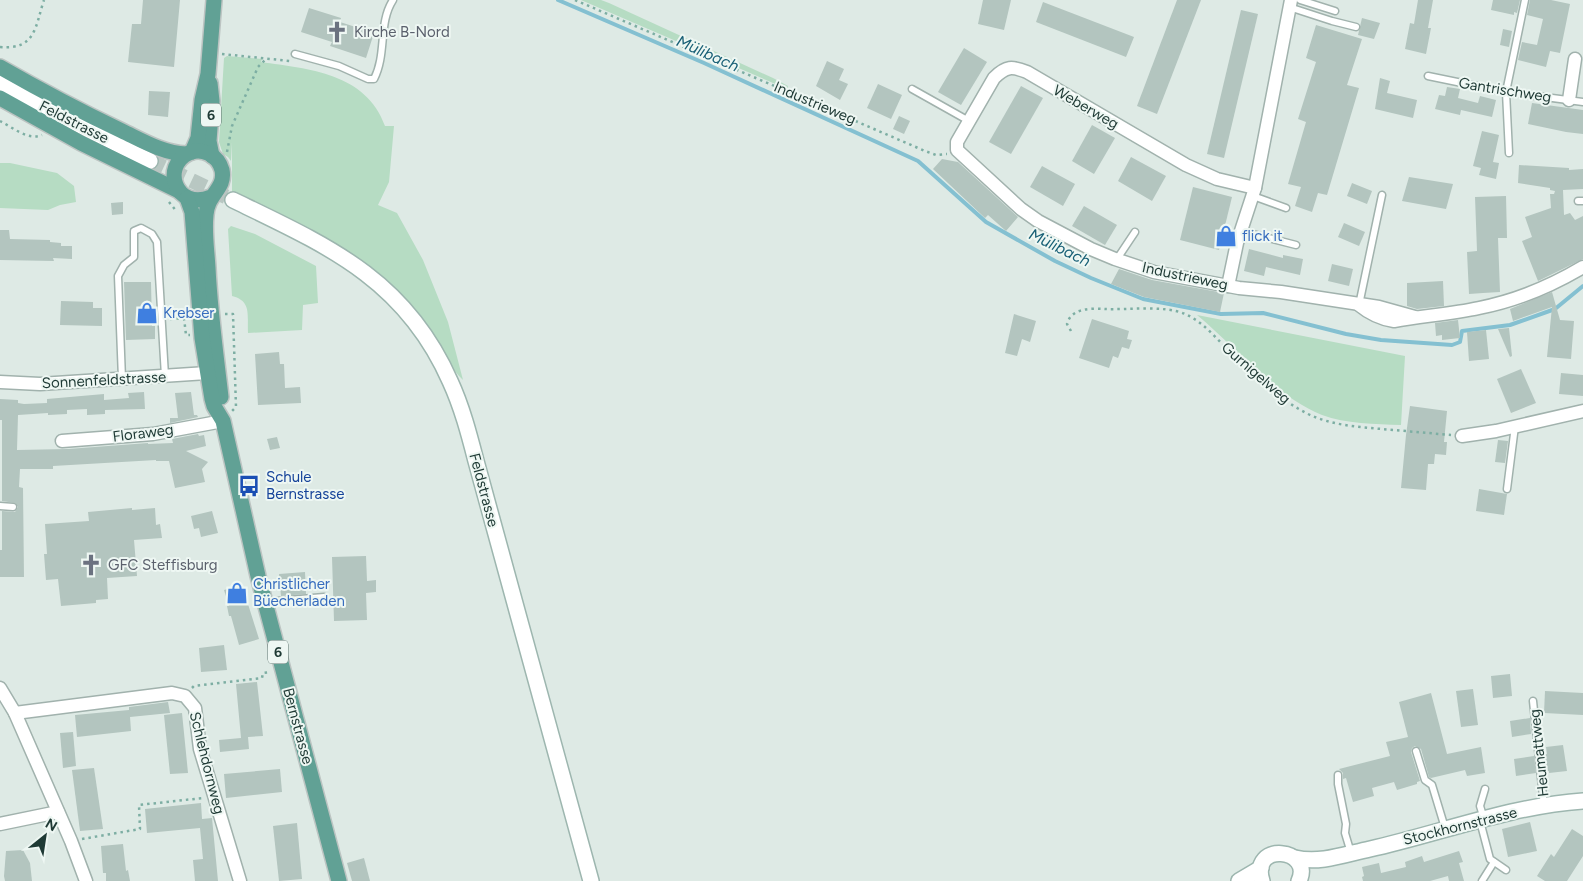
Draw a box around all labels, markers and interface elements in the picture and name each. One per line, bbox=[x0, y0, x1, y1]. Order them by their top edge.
church icon: Kirche B-Nord bbox=[324, 19, 350, 45]
place label: Kirche B-Nord bbox=[354, 23, 450, 41]
water label: Mülibach bbox=[674, 31, 742, 76]
street label: Gantrischweg bbox=[1457, 74, 1553, 106]
street label: Industrieweg bbox=[771, 78, 859, 128]
street label: Weberweg bbox=[1050, 81, 1122, 133]
street label: Feldstrasse bbox=[36, 97, 112, 147]
road number: 6 bbox=[201, 104, 221, 126]
shop icon: flick it bbox=[1213, 223, 1239, 249]
water label: Mülibach bbox=[1026, 224, 1094, 271]
place label: flick it bbox=[1242, 227, 1283, 245]
street label: Industrieweg bbox=[1140, 258, 1230, 294]
shop icon: Krebser bbox=[134, 300, 160, 326]
place label: Krebser bbox=[163, 304, 214, 322]
street label: Gurnigelweg bbox=[1218, 338, 1294, 408]
street label: Sonnenfeldstrasse bbox=[41, 368, 167, 392]
street label: Floraweg bbox=[111, 420, 175, 446]
street label: Feldstrasse bbox=[465, 451, 503, 529]
place label: Schule Bernstrasse bbox=[266, 468, 344, 503]
bus stop icon: Schule Bernstrasse bbox=[236, 473, 262, 499]
church icon: GFC Steffisburg bbox=[78, 552, 104, 578]
place label: GFC Steffisburg bbox=[108, 556, 218, 574]
place label: Christlicher Büecherladen bbox=[253, 575, 345, 610]
shop icon: Christlicher Büecherladen bbox=[224, 580, 250, 606]
road number: 6 bbox=[268, 640, 288, 664]
street label: Bernstrasse bbox=[279, 686, 317, 766]
street label: Heumattweg bbox=[1525, 708, 1553, 798]
street label: Schlehdornweg bbox=[186, 710, 228, 816]
street label: Stockhornstrasse bbox=[1401, 803, 1519, 849]
north arrow bbox=[20, 811, 70, 861]
text: N bbox=[42, 815, 60, 835]

